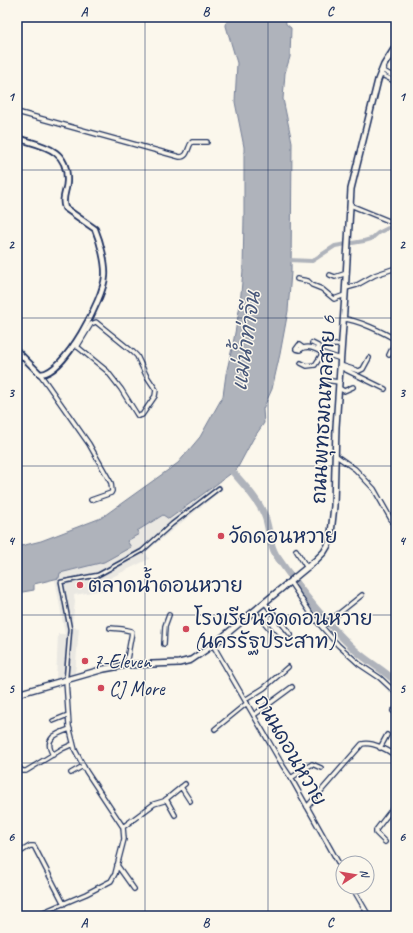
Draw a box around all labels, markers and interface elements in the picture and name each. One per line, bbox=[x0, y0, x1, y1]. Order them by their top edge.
text: A bbox=[81, 4, 89, 20]
text: B bbox=[203, 4, 211, 20]
text: C bbox=[327, 4, 335, 20]
text: 1 bbox=[8, 89, 16, 105]
text: 1 bbox=[399, 89, 407, 105]
text: 2 bbox=[8, 237, 15, 253]
text: 2 bbox=[399, 237, 406, 253]
water label: แม่น้ำท่าจีน bbox=[219, 288, 266, 392]
street label: ถนนพุทธมณฑลสาย 6 bbox=[306, 314, 344, 505]
text: 3 bbox=[8, 385, 15, 401]
text: 3 bbox=[399, 385, 406, 401]
place label: วัดดอนหวาย bbox=[229, 524, 338, 549]
marker: วัดดอนหวาย bbox=[216, 531, 226, 541]
text: 4 bbox=[8, 533, 16, 549]
text: 4 bbox=[399, 533, 407, 549]
place label: ตลาดน้ำดอนหวาย bbox=[88, 566, 243, 598]
marker: ตลาดน้ำดอนหวาย bbox=[75, 580, 85, 590]
place label: โรงเรียนวัดดอนหวาย (นครรัฐประสาท) bbox=[194, 605, 373, 655]
marker: โรงเรียนวัดดอนหวาย (นครรัฐประสาท) bbox=[181, 624, 191, 634]
place label: 7-Eleven bbox=[93, 649, 152, 674]
marker: 7-Eleven bbox=[80, 656, 90, 666]
place label: CJ More bbox=[109, 676, 166, 701]
text: 5 bbox=[8, 681, 15, 697]
text: 5 bbox=[399, 681, 406, 697]
marker: CJ More bbox=[96, 683, 106, 693]
street label: ถนนดอนหวาย bbox=[249, 690, 332, 810]
text: 6 bbox=[8, 829, 15, 845]
text: 6 bbox=[399, 829, 406, 845]
north arrow bbox=[335, 855, 375, 895]
text: N bbox=[357, 868, 373, 880]
text: A bbox=[81, 915, 89, 931]
text: B bbox=[203, 915, 211, 931]
text: C bbox=[327, 915, 335, 931]

